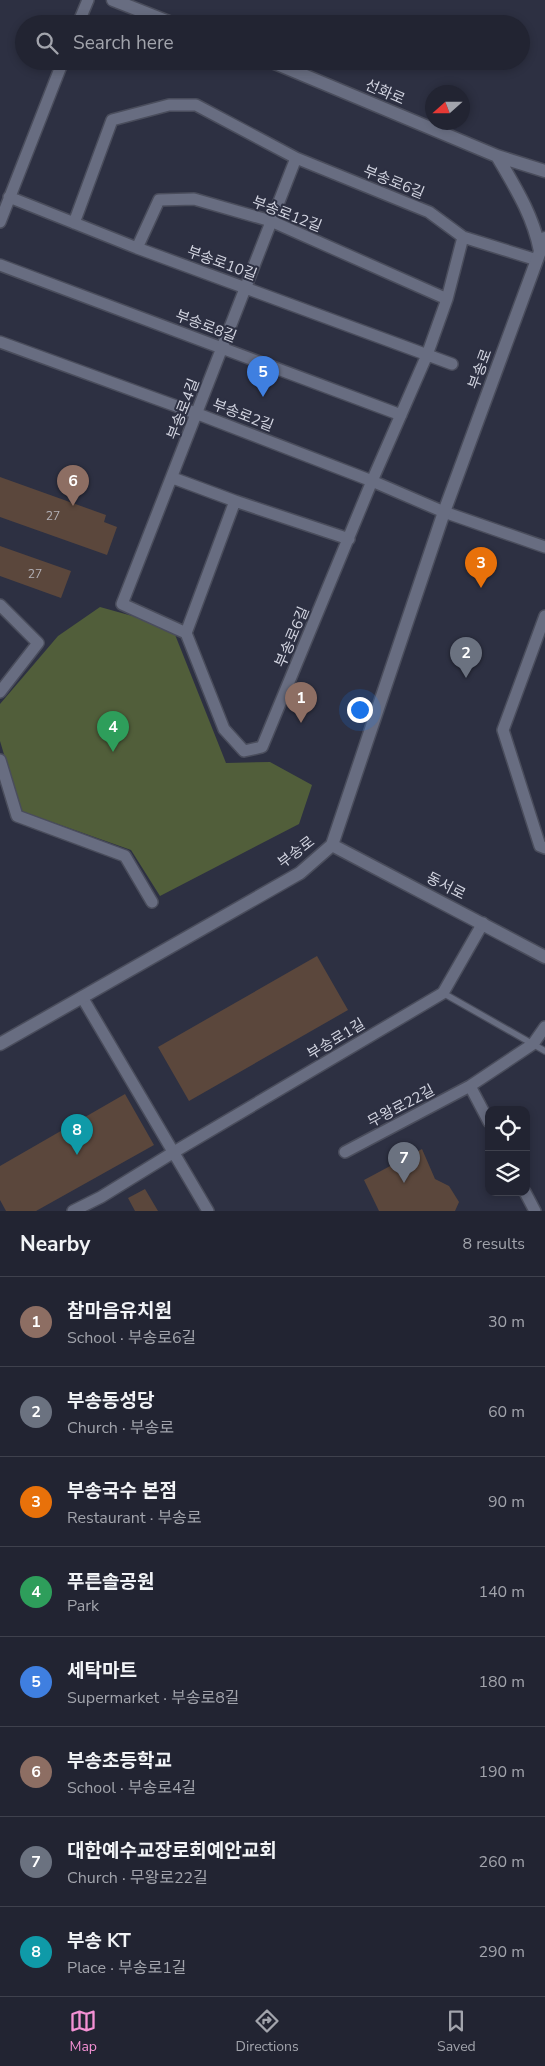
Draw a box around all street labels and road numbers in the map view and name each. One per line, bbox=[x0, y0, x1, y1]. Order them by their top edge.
street label: 선화로 bbox=[362, 75, 408, 109]
street label: 부송로6길 bbox=[360, 161, 428, 203]
street label: 부송로12길 bbox=[249, 192, 325, 236]
street label: 부송로10길 bbox=[184, 241, 260, 285]
street label: 부송로8길 bbox=[172, 305, 240, 347]
street label: 부송로 bbox=[464, 346, 496, 392]
street label: 부송로4길 bbox=[162, 375, 204, 443]
street label: 부송로2길 bbox=[209, 394, 277, 436]
street label: 부송로6길 bbox=[270, 604, 314, 670]
street label: 부송로 bbox=[273, 832, 319, 872]
street label: 동서로 bbox=[423, 868, 469, 904]
street label: 부송로1길 bbox=[303, 1014, 369, 1064]
street label: 무왕로22길 bbox=[364, 1080, 438, 1132]

